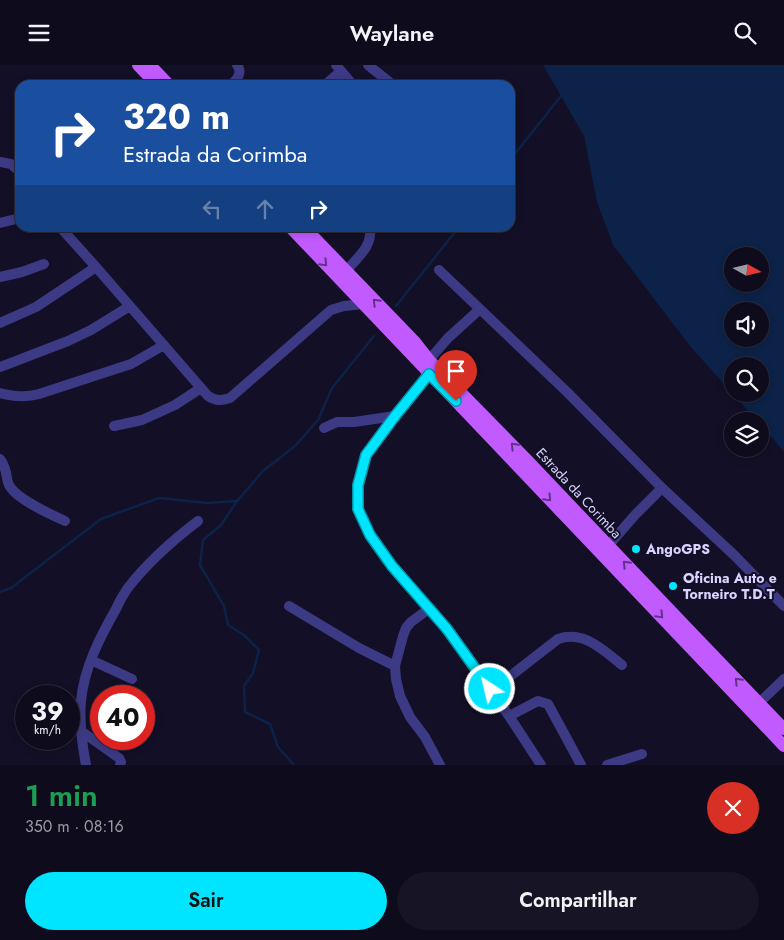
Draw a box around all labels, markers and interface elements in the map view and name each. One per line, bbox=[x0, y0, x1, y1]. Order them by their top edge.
text: Waylane bbox=[350, 17, 434, 49]
icon: menu bbox=[25, 19, 53, 47]
icon: search bbox=[731, 19, 759, 47]
text: 320 m bbox=[123, 92, 230, 142]
icon: right bbox=[40, 100, 105, 165]
text: Estrada da Corimba bbox=[123, 138, 307, 170]
icon: left bbox=[198, 195, 226, 223]
icon: ahead bbox=[251, 195, 279, 223]
icon: right bbox=[304, 195, 332, 223]
north arrow bbox=[724, 247, 769, 293]
map controls bbox=[724, 247, 769, 457]
one-way arrow bbox=[318, 257, 327, 266]
one-way arrow bbox=[373, 298, 382, 307]
button: sound bbox=[724, 302, 769, 347]
pin bbox=[435, 350, 477, 401]
icon: arrive bbox=[442, 357, 470, 385]
button: search bbox=[724, 357, 769, 402]
button: layers bbox=[724, 412, 769, 457]
one-way arrow bbox=[510, 443, 519, 452]
street label: Estrada da Corimba bbox=[532, 443, 626, 543]
one-way arrow bbox=[542, 492, 551, 501]
place label: AngoGPS bbox=[645, 539, 710, 559]
marker: AngoGPS bbox=[630, 543, 642, 555]
one-way arrow bbox=[622, 560, 631, 569]
place label: Oficina Auto e Torneiro T.D.T bbox=[683, 568, 777, 604]
marker: Oficina Auto e Torneiro T.D.T bbox=[667, 580, 679, 592]
one-way arrow bbox=[654, 610, 663, 619]
position arrow bbox=[463, 662, 515, 714]
one-way arrow bbox=[735, 678, 744, 687]
speed limit sign: 40 bbox=[90, 685, 155, 750]
text: 39 bbox=[31, 693, 64, 729]
text: km/h bbox=[34, 721, 61, 739]
text: 1 min bbox=[25, 774, 98, 817]
button: close bbox=[707, 782, 759, 834]
text: 350 m · 08:16 bbox=[25, 815, 124, 838]
button: Sair bbox=[25, 872, 387, 930]
button: Compartilhar bbox=[397, 872, 759, 930]

